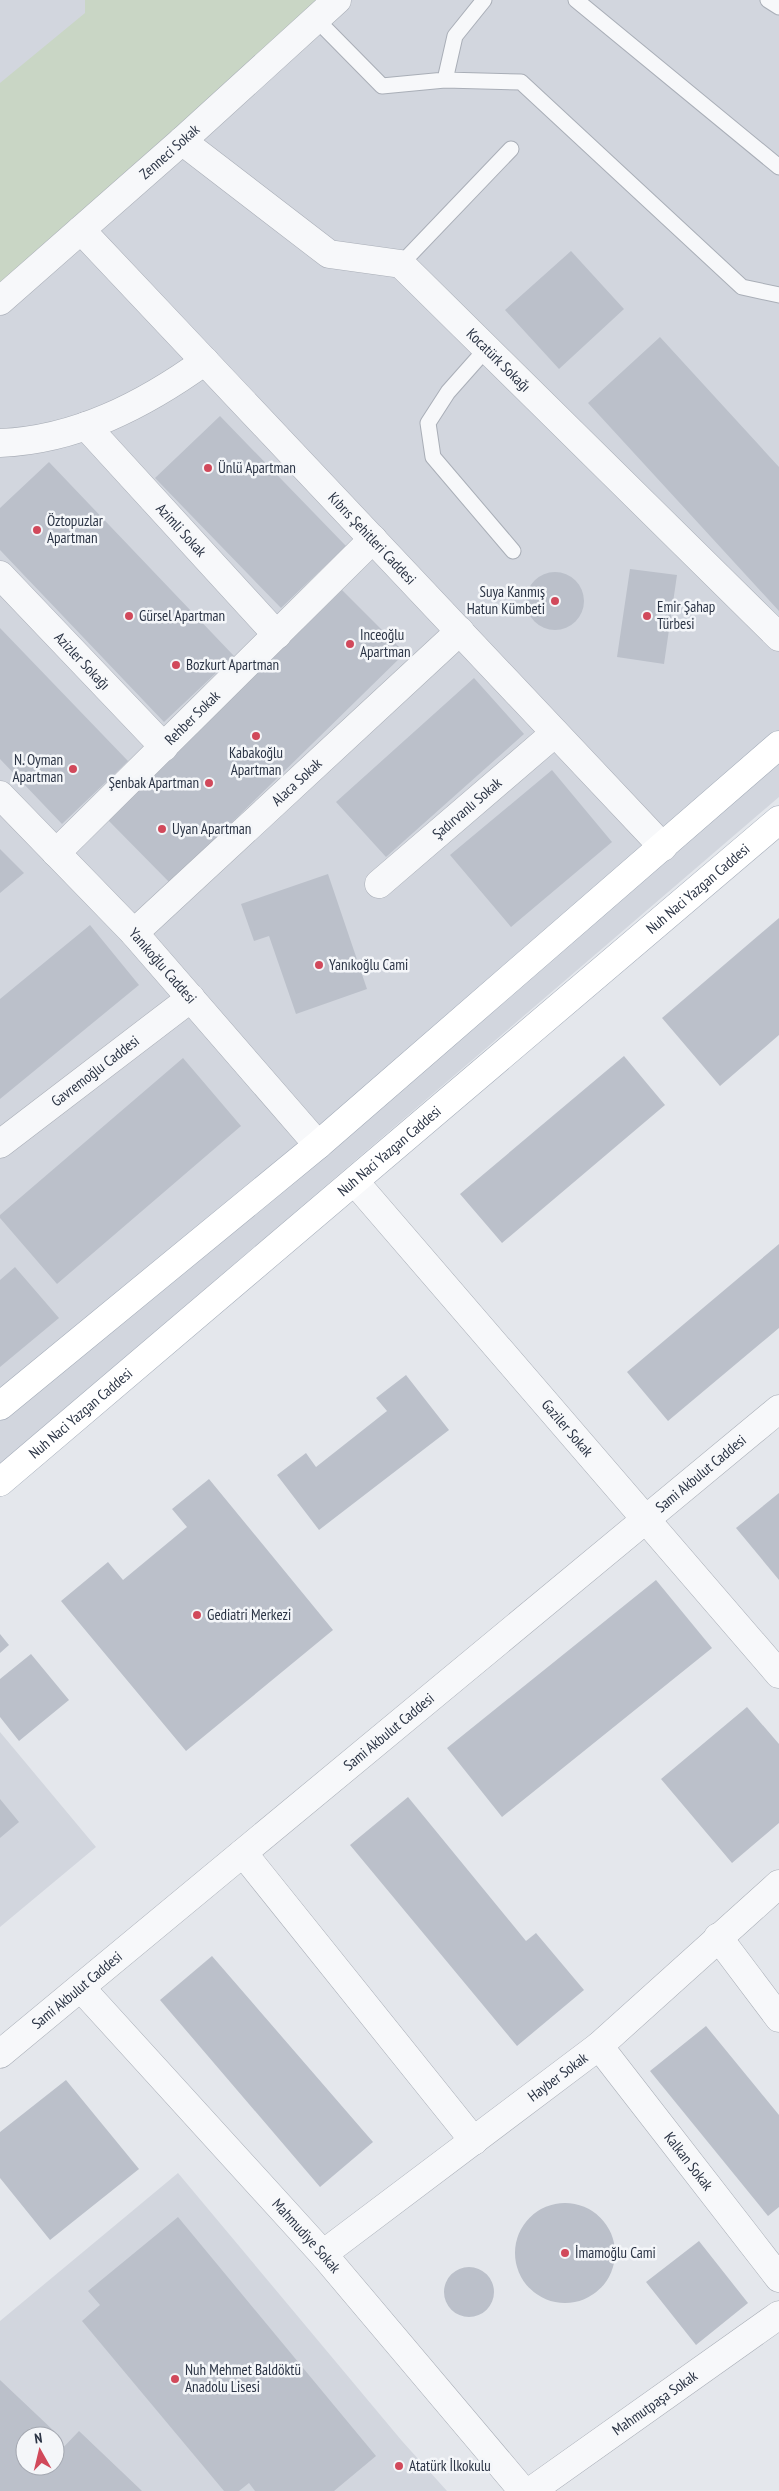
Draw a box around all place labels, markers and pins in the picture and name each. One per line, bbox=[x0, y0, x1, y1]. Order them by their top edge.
place label: Ünlü Apartman bbox=[218, 458, 296, 477]
marker: Ünlü Apartman bbox=[202, 462, 214, 474]
place label: Öztopuzlar Apartman bbox=[47, 511, 104, 547]
marker: Öztopuzlar Apartman bbox=[31, 524, 43, 536]
place label: Suya Kanmış Hatun Kümbeti bbox=[467, 582, 545, 618]
marker: Suya Kanmış Hatun Kümbeti bbox=[549, 595, 561, 607]
place label: Emir Şahap Türbesi bbox=[657, 597, 715, 633]
place label: Gürsel Apartman bbox=[139, 606, 225, 625]
marker: Gürsel Apartman bbox=[123, 610, 135, 622]
marker: Emir Şahap Türbesi bbox=[641, 610, 653, 622]
place label: Inceoğlu Apartman bbox=[360, 625, 411, 661]
marker: Inceoğlu Apartman bbox=[344, 638, 356, 650]
place label: Bozkurt Apartman bbox=[186, 655, 279, 674]
marker: Bozkurt Apartman bbox=[170, 659, 182, 671]
marker: Kabakoğlu Apartman bbox=[250, 730, 262, 742]
place label: Kabakoğlu Apartman bbox=[229, 743, 283, 779]
place label: N. Oyman Apartman bbox=[12, 750, 63, 786]
marker: N. Oyman Apartman bbox=[67, 763, 79, 775]
place label: Şenbak Apartman bbox=[108, 773, 199, 792]
marker: Şenbak Apartman bbox=[203, 777, 215, 789]
place label: Uyan Apartman bbox=[172, 819, 251, 838]
marker: Uyan Apartman bbox=[156, 823, 168, 835]
place label: Yanıkoğlu Cami bbox=[329, 955, 408, 974]
marker: Yanıkoğlu Cami bbox=[313, 959, 325, 971]
place label: Gediatri Merkezi bbox=[207, 1605, 291, 1624]
marker: Gediatri Merkezi bbox=[191, 1609, 203, 1621]
place label: İmamoğlu Cami bbox=[575, 2243, 656, 2262]
marker: İmamoğlu Cami bbox=[559, 2247, 571, 2259]
place label: Nuh Mehmet Baldöktü Anadolu Lisesi bbox=[185, 2360, 301, 2396]
marker: Nuh Mehmet Baldöktü Anadolu Lisesi bbox=[169, 2373, 181, 2385]
place label: Atatürk İlkokulu bbox=[409, 2456, 491, 2475]
marker: Atatürk İlkokulu bbox=[393, 2460, 405, 2472]

